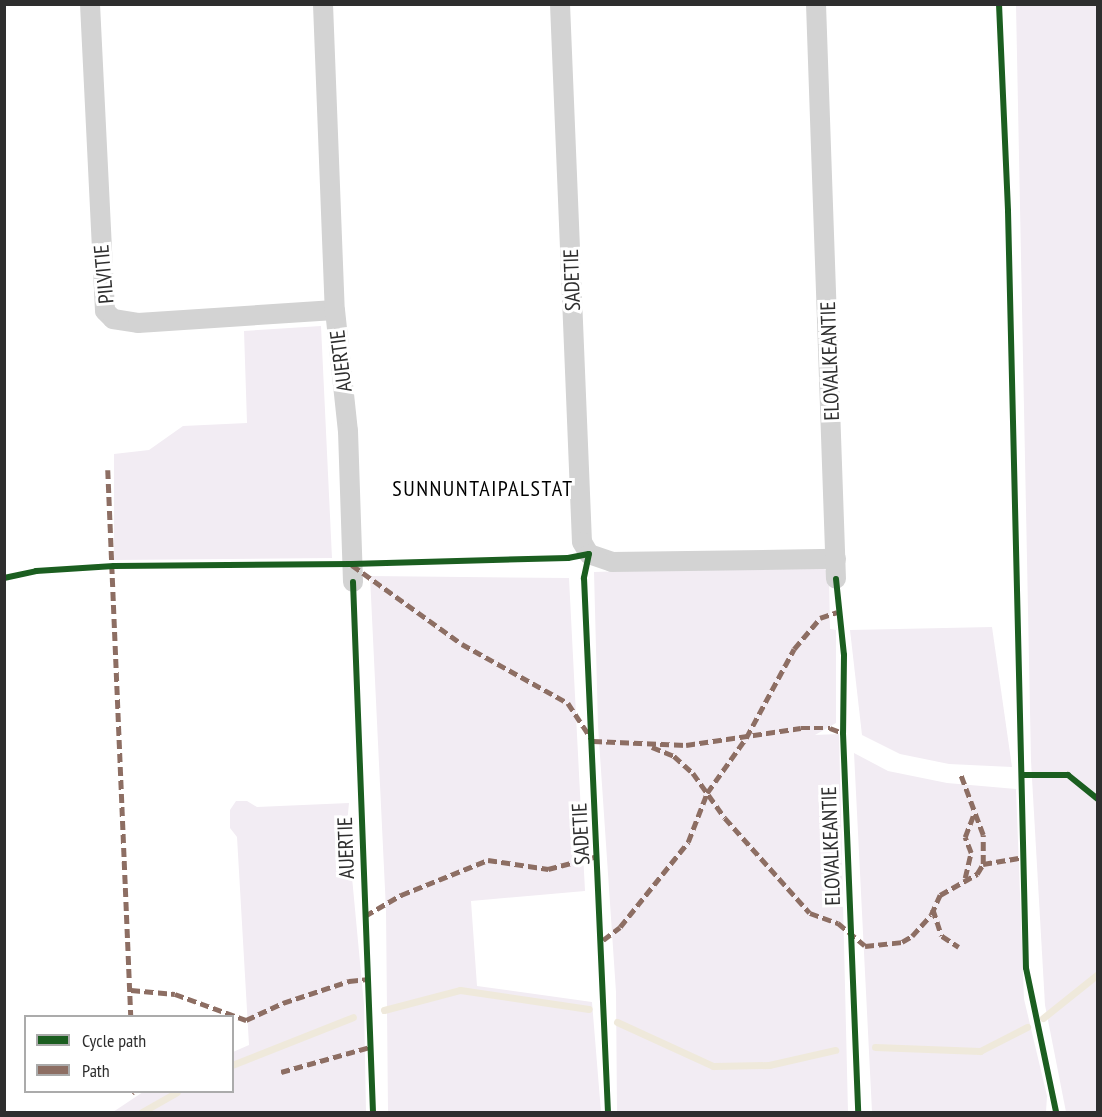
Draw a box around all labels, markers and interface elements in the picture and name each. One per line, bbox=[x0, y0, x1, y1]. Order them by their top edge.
street label: PILVITIE bbox=[89, 243, 119, 305]
street label: SADETIE bbox=[558, 248, 586, 312]
street label: ELOVALKEANTIE bbox=[815, 301, 845, 421]
street label: AUERTIE bbox=[325, 329, 357, 393]
district label: SUNNUNTAIPALSTAT bbox=[392, 476, 574, 502]
street label: ELOVALKEANTIE bbox=[816, 786, 846, 906]
street label: SADETIE bbox=[567, 802, 595, 866]
street label: AUERTIE bbox=[332, 816, 360, 880]
legend bbox=[24, 1015, 234, 1093]
text: Cycle path bbox=[82, 1029, 146, 1052]
text: Path bbox=[82, 1059, 110, 1082]

